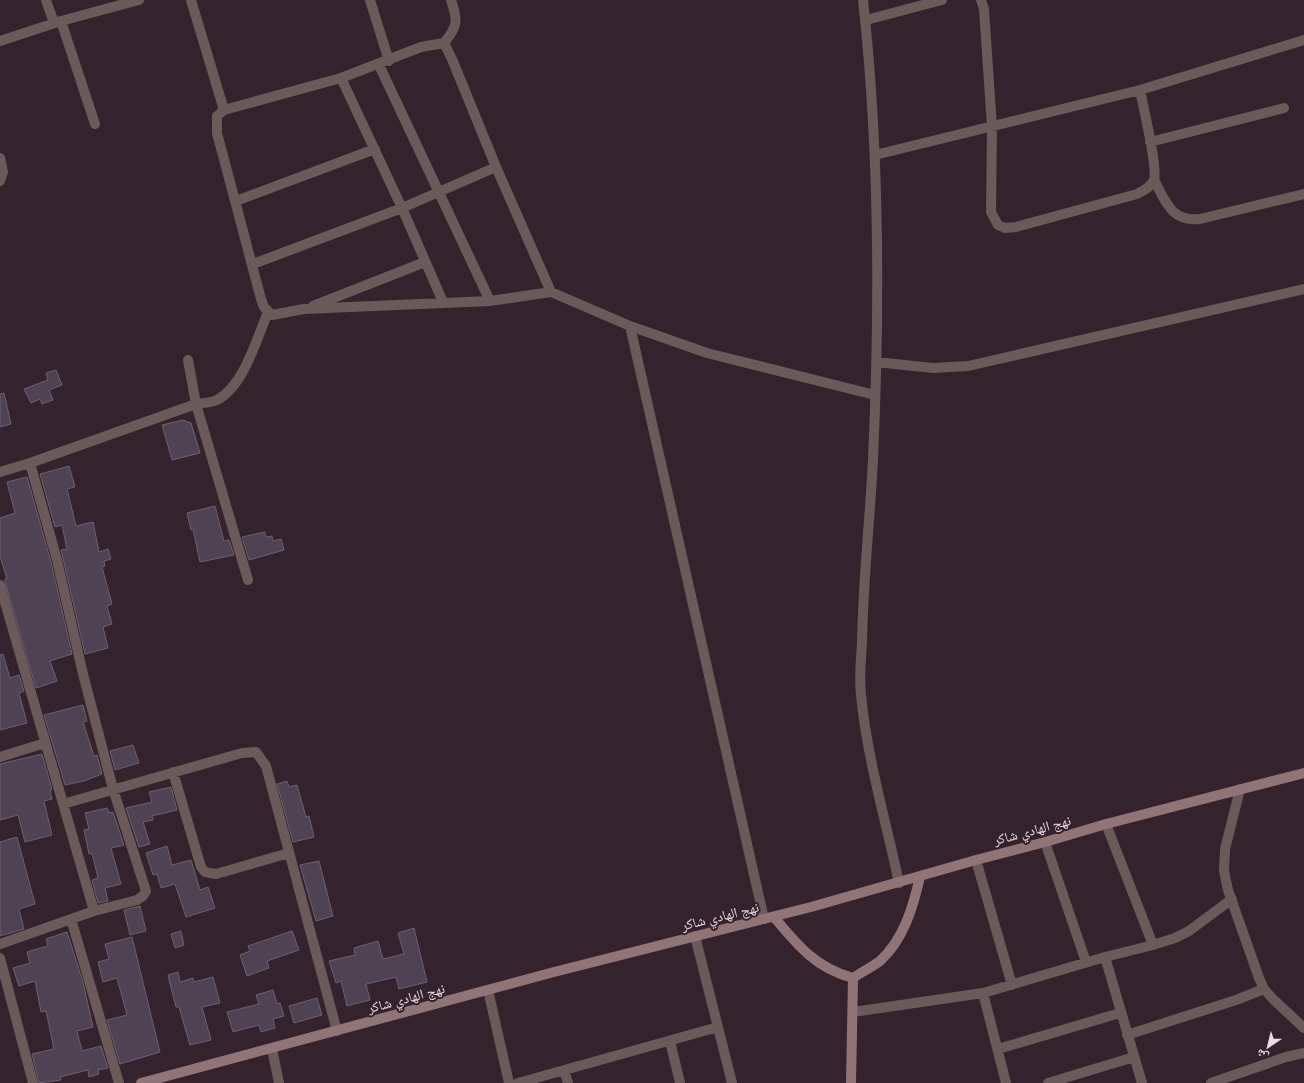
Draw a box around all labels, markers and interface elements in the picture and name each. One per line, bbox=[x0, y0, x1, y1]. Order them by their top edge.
street label: نهج الهادي شاكر bbox=[991, 812, 1074, 852]
street label: نهج الهادي شاكر bbox=[679, 899, 762, 937]
street label: نهج الهادي شاكر bbox=[365, 980, 448, 1020]
north arrow bbox=[1248, 1027, 1288, 1067]
text: ش bbox=[1254, 1045, 1272, 1063]

